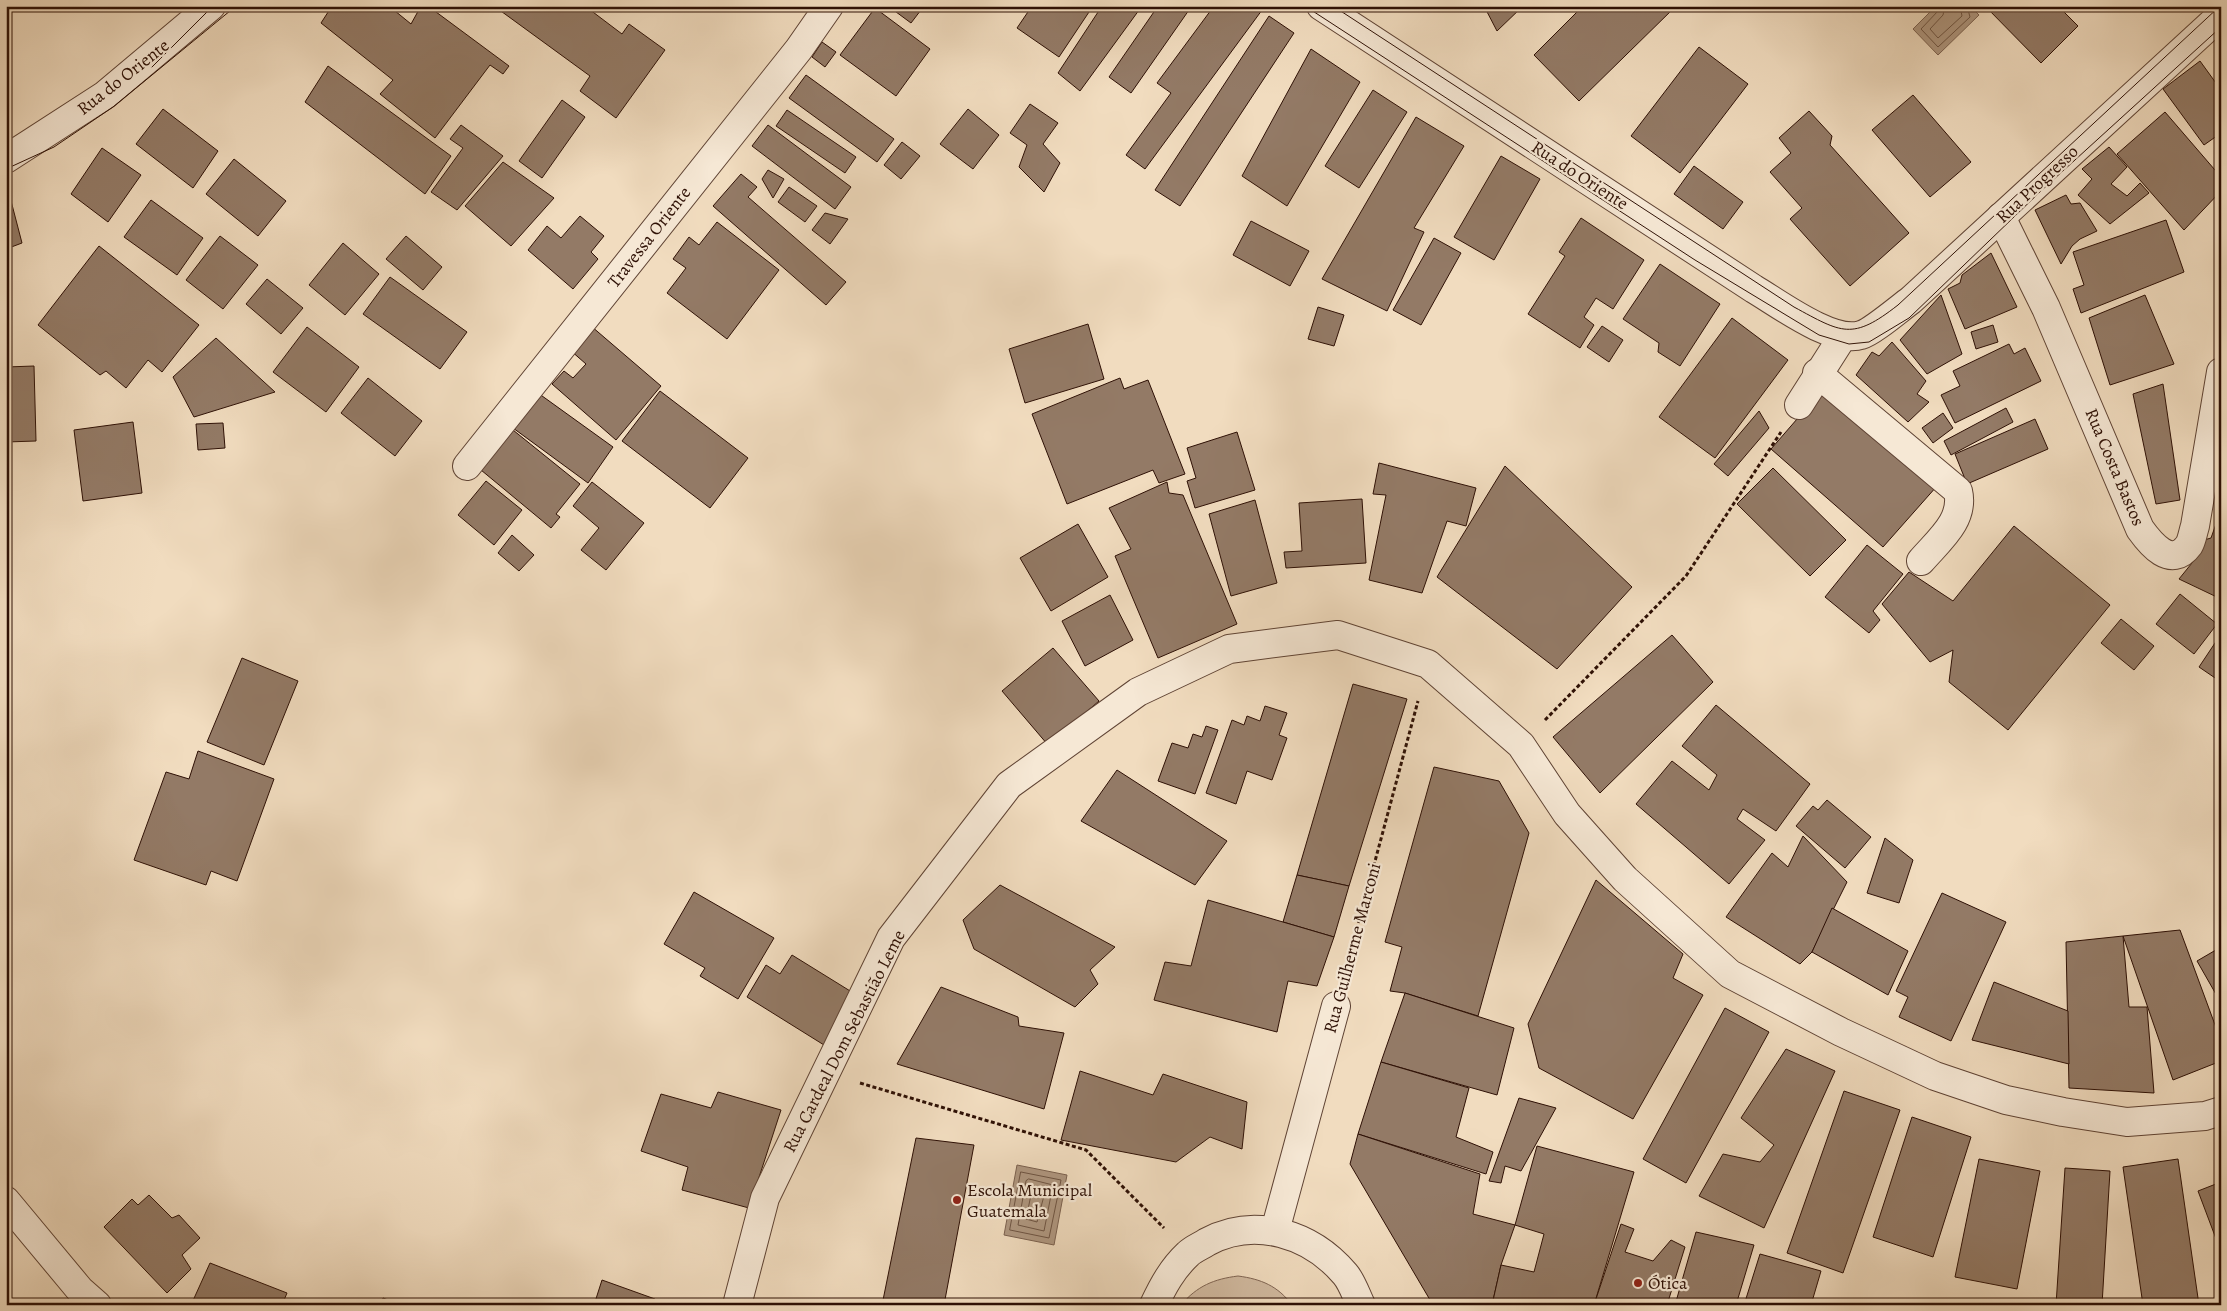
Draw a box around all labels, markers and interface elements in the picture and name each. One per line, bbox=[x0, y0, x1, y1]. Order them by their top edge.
street label: Rua do Oriente bbox=[72, 33, 174, 121]
street label: Rua do Oriente bbox=[1527, 135, 1633, 215]
street label: Rua Progresso bbox=[1990, 139, 2084, 229]
street label: Travessa Oriente bbox=[602, 181, 696, 293]
street label: Rua Costa Bastos bbox=[2079, 404, 2151, 530]
street label: Rua Guilherme Marconi bbox=[1318, 860, 1386, 1036]
street label: Rua Cardeal Dom Sebastião Leme bbox=[777, 926, 911, 1156]
place label: Escola Municipal Guatemala bbox=[967, 1178, 1093, 1223]
marker: Escola Municipal Guatemala bbox=[951, 1194, 963, 1206]
place label: Ótica bbox=[1648, 1271, 1688, 1295]
marker: Ótica bbox=[1632, 1277, 1644, 1289]

